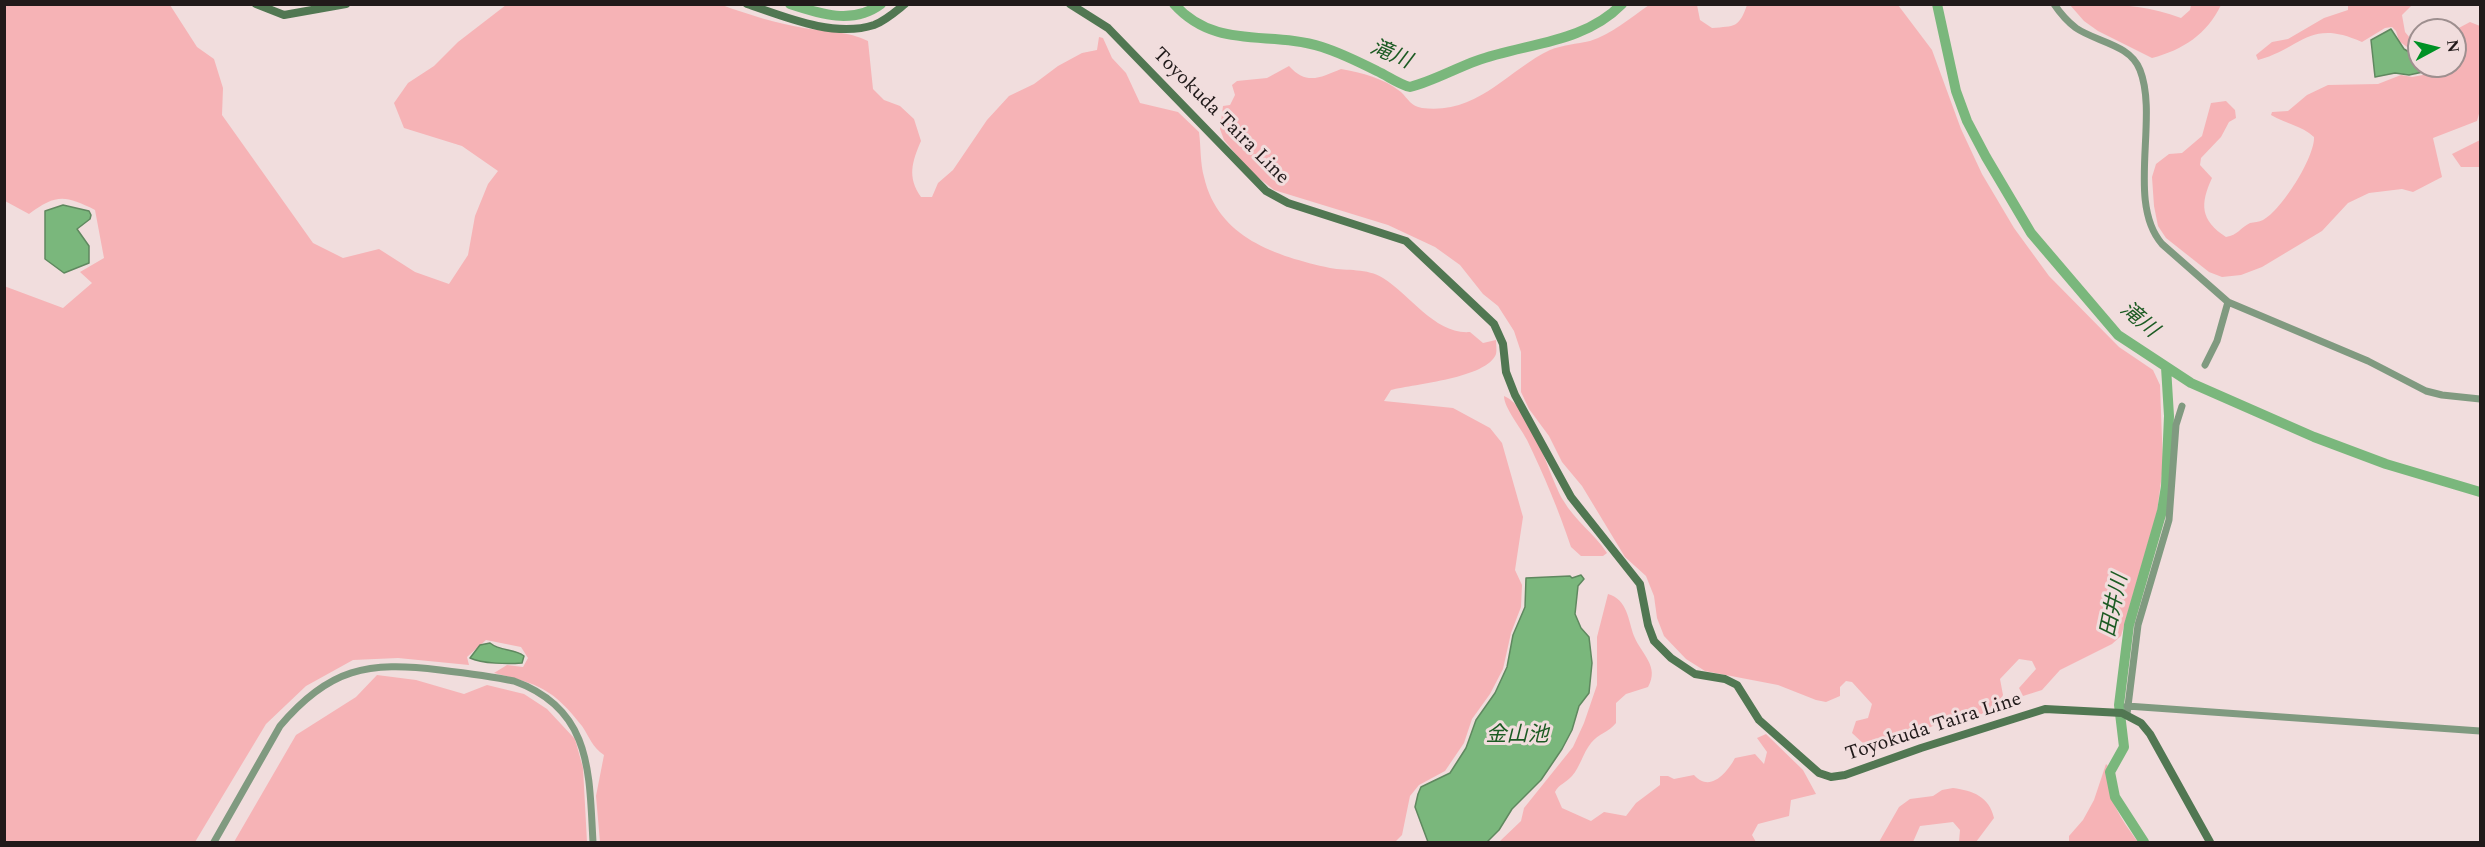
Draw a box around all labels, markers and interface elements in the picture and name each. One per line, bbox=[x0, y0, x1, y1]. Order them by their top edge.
north arrow bbox=[2407, 18, 2467, 78]
water label: 滝川 bbox=[1366, 36, 1414, 76]
text: N bbox=[2440, 38, 2466, 54]
street label: Toyokuda Taira Line bbox=[1147, 44, 1293, 190]
water label: 滝川 bbox=[2114, 298, 2162, 344]
water label: 田井川 bbox=[2097, 573, 2135, 639]
street label: Toyokuda Taira Line bbox=[1843, 688, 2025, 768]
water label: 金山池 bbox=[1486, 724, 1548, 750]

